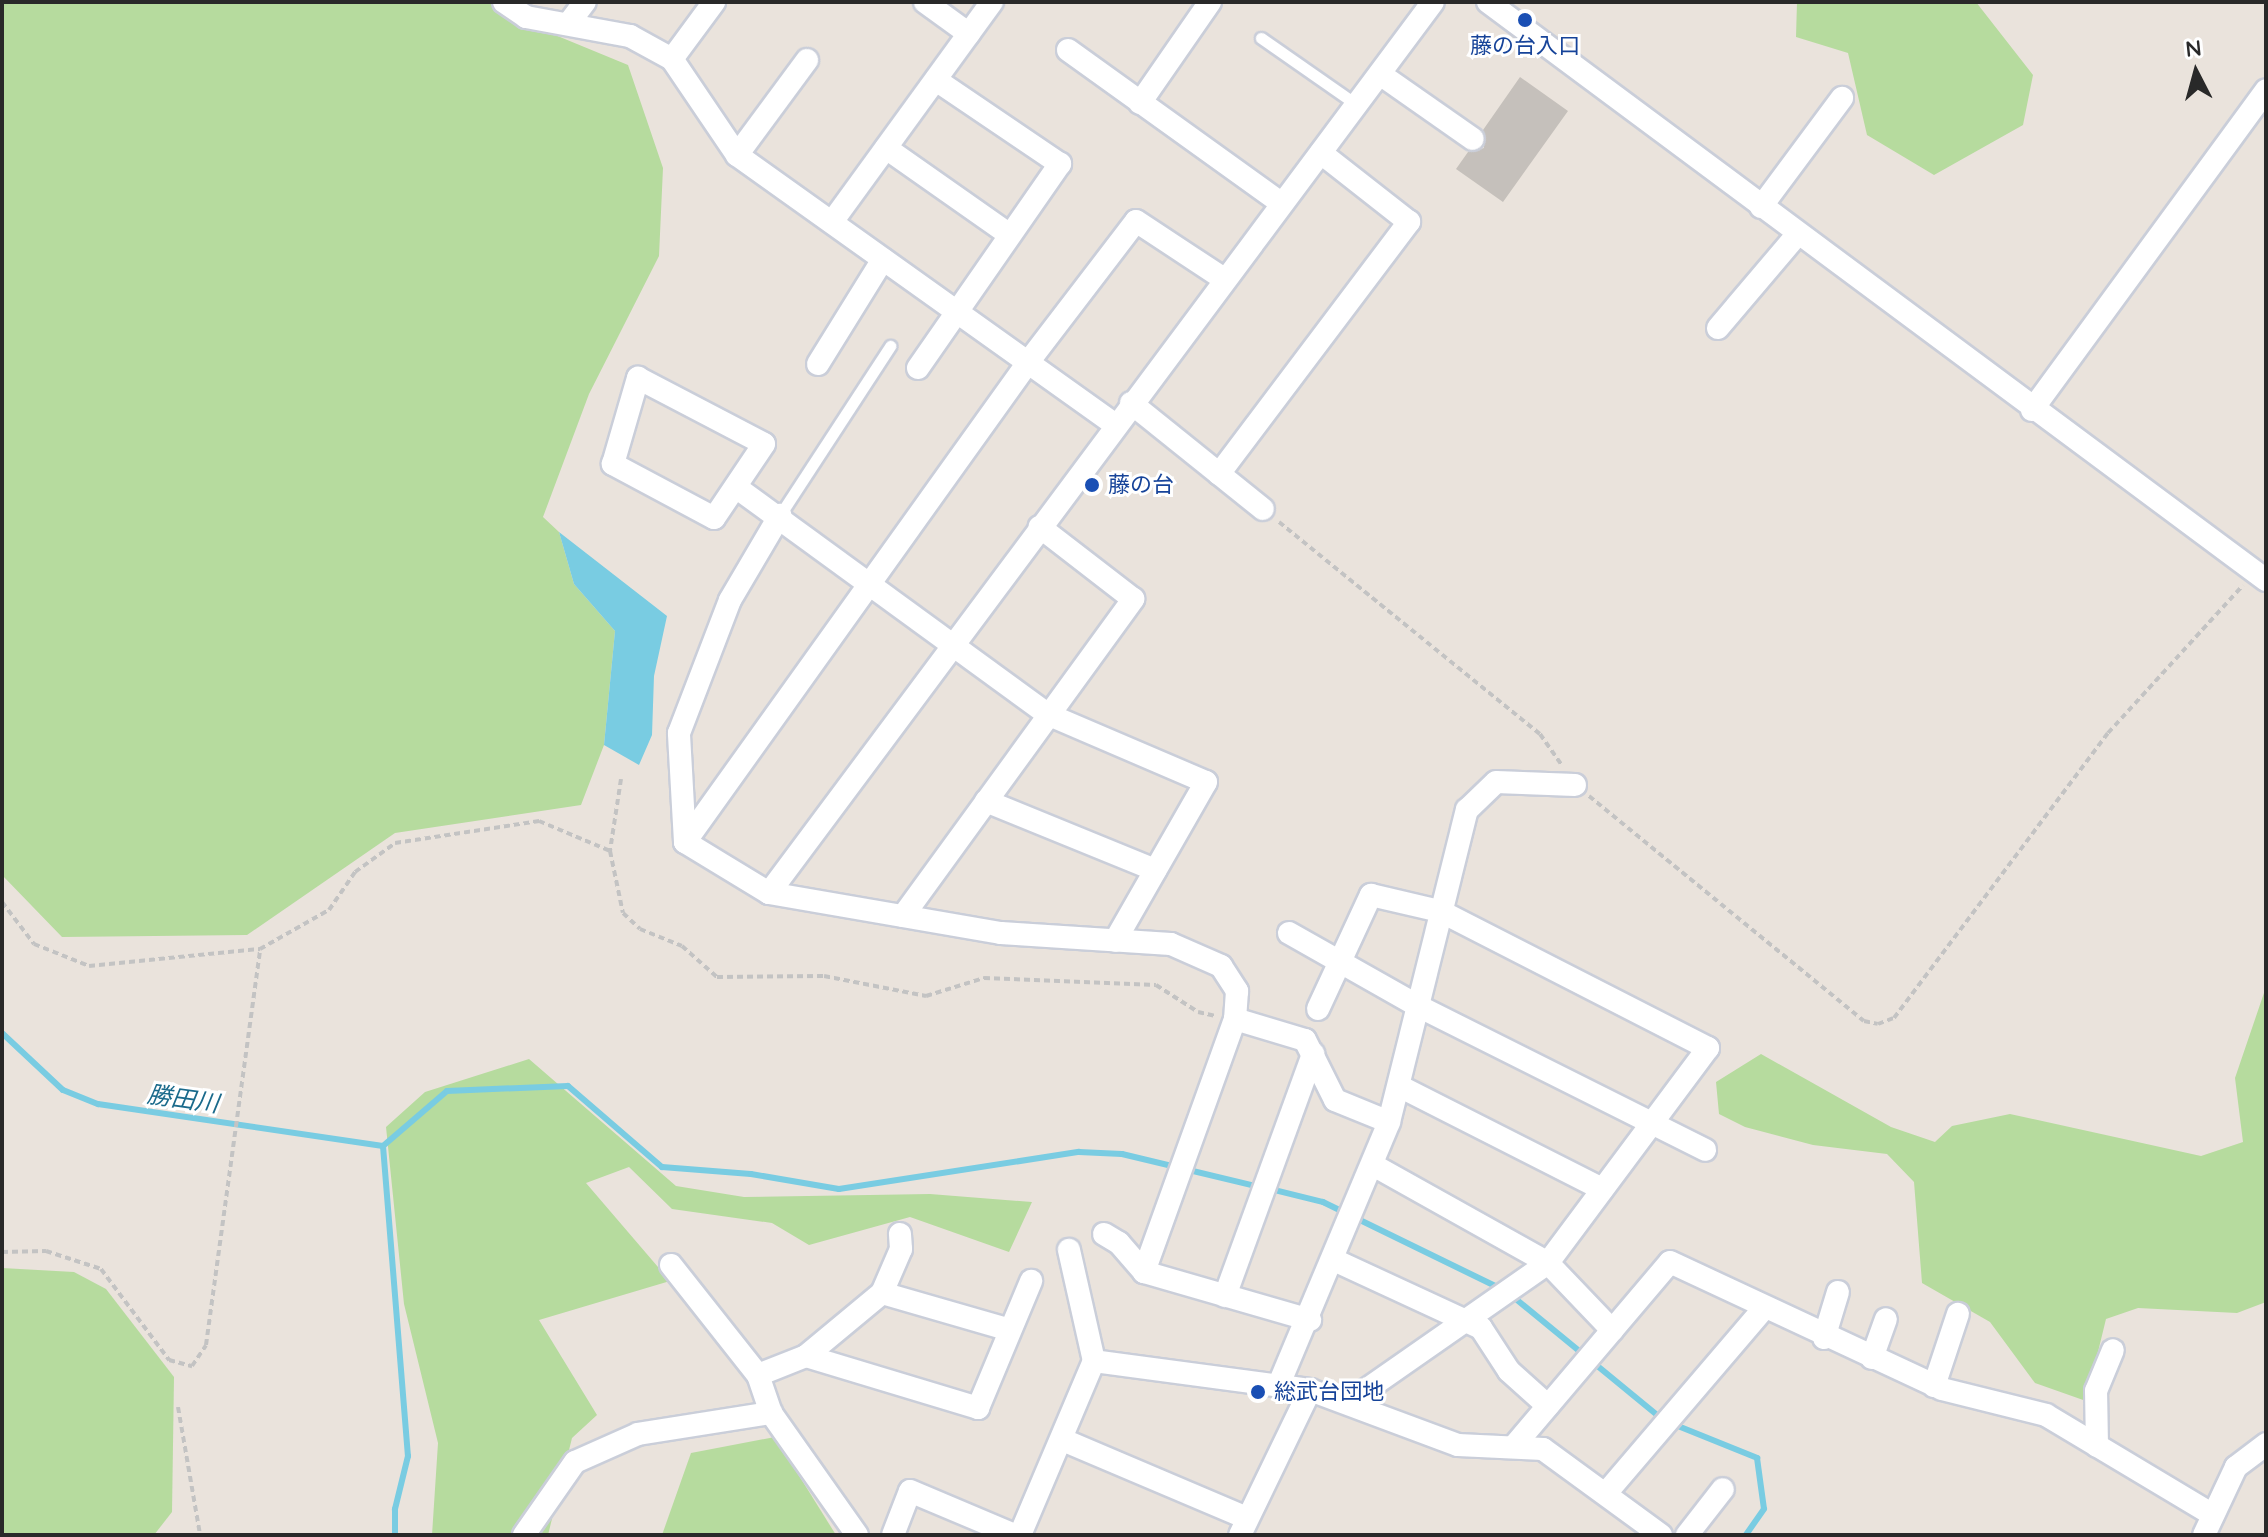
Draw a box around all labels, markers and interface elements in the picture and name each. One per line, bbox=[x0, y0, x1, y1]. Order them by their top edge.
marker: 藤の台入口 bbox=[1516, 11, 1534, 29]
north arrow bbox=[2156, 32, 2236, 112]
place label: 藤の台入口 bbox=[1470, 33, 1580, 59]
text: N bbox=[2184, 33, 2203, 63]
place label: 藤の台 bbox=[1108, 472, 1174, 498]
marker: 藤の台 bbox=[1083, 476, 1101, 494]
water label: 勝田川 bbox=[145, 1080, 221, 1118]
place label: 総武台団地 bbox=[1274, 1379, 1384, 1405]
marker: 総武台団地 bbox=[1249, 1383, 1267, 1401]

